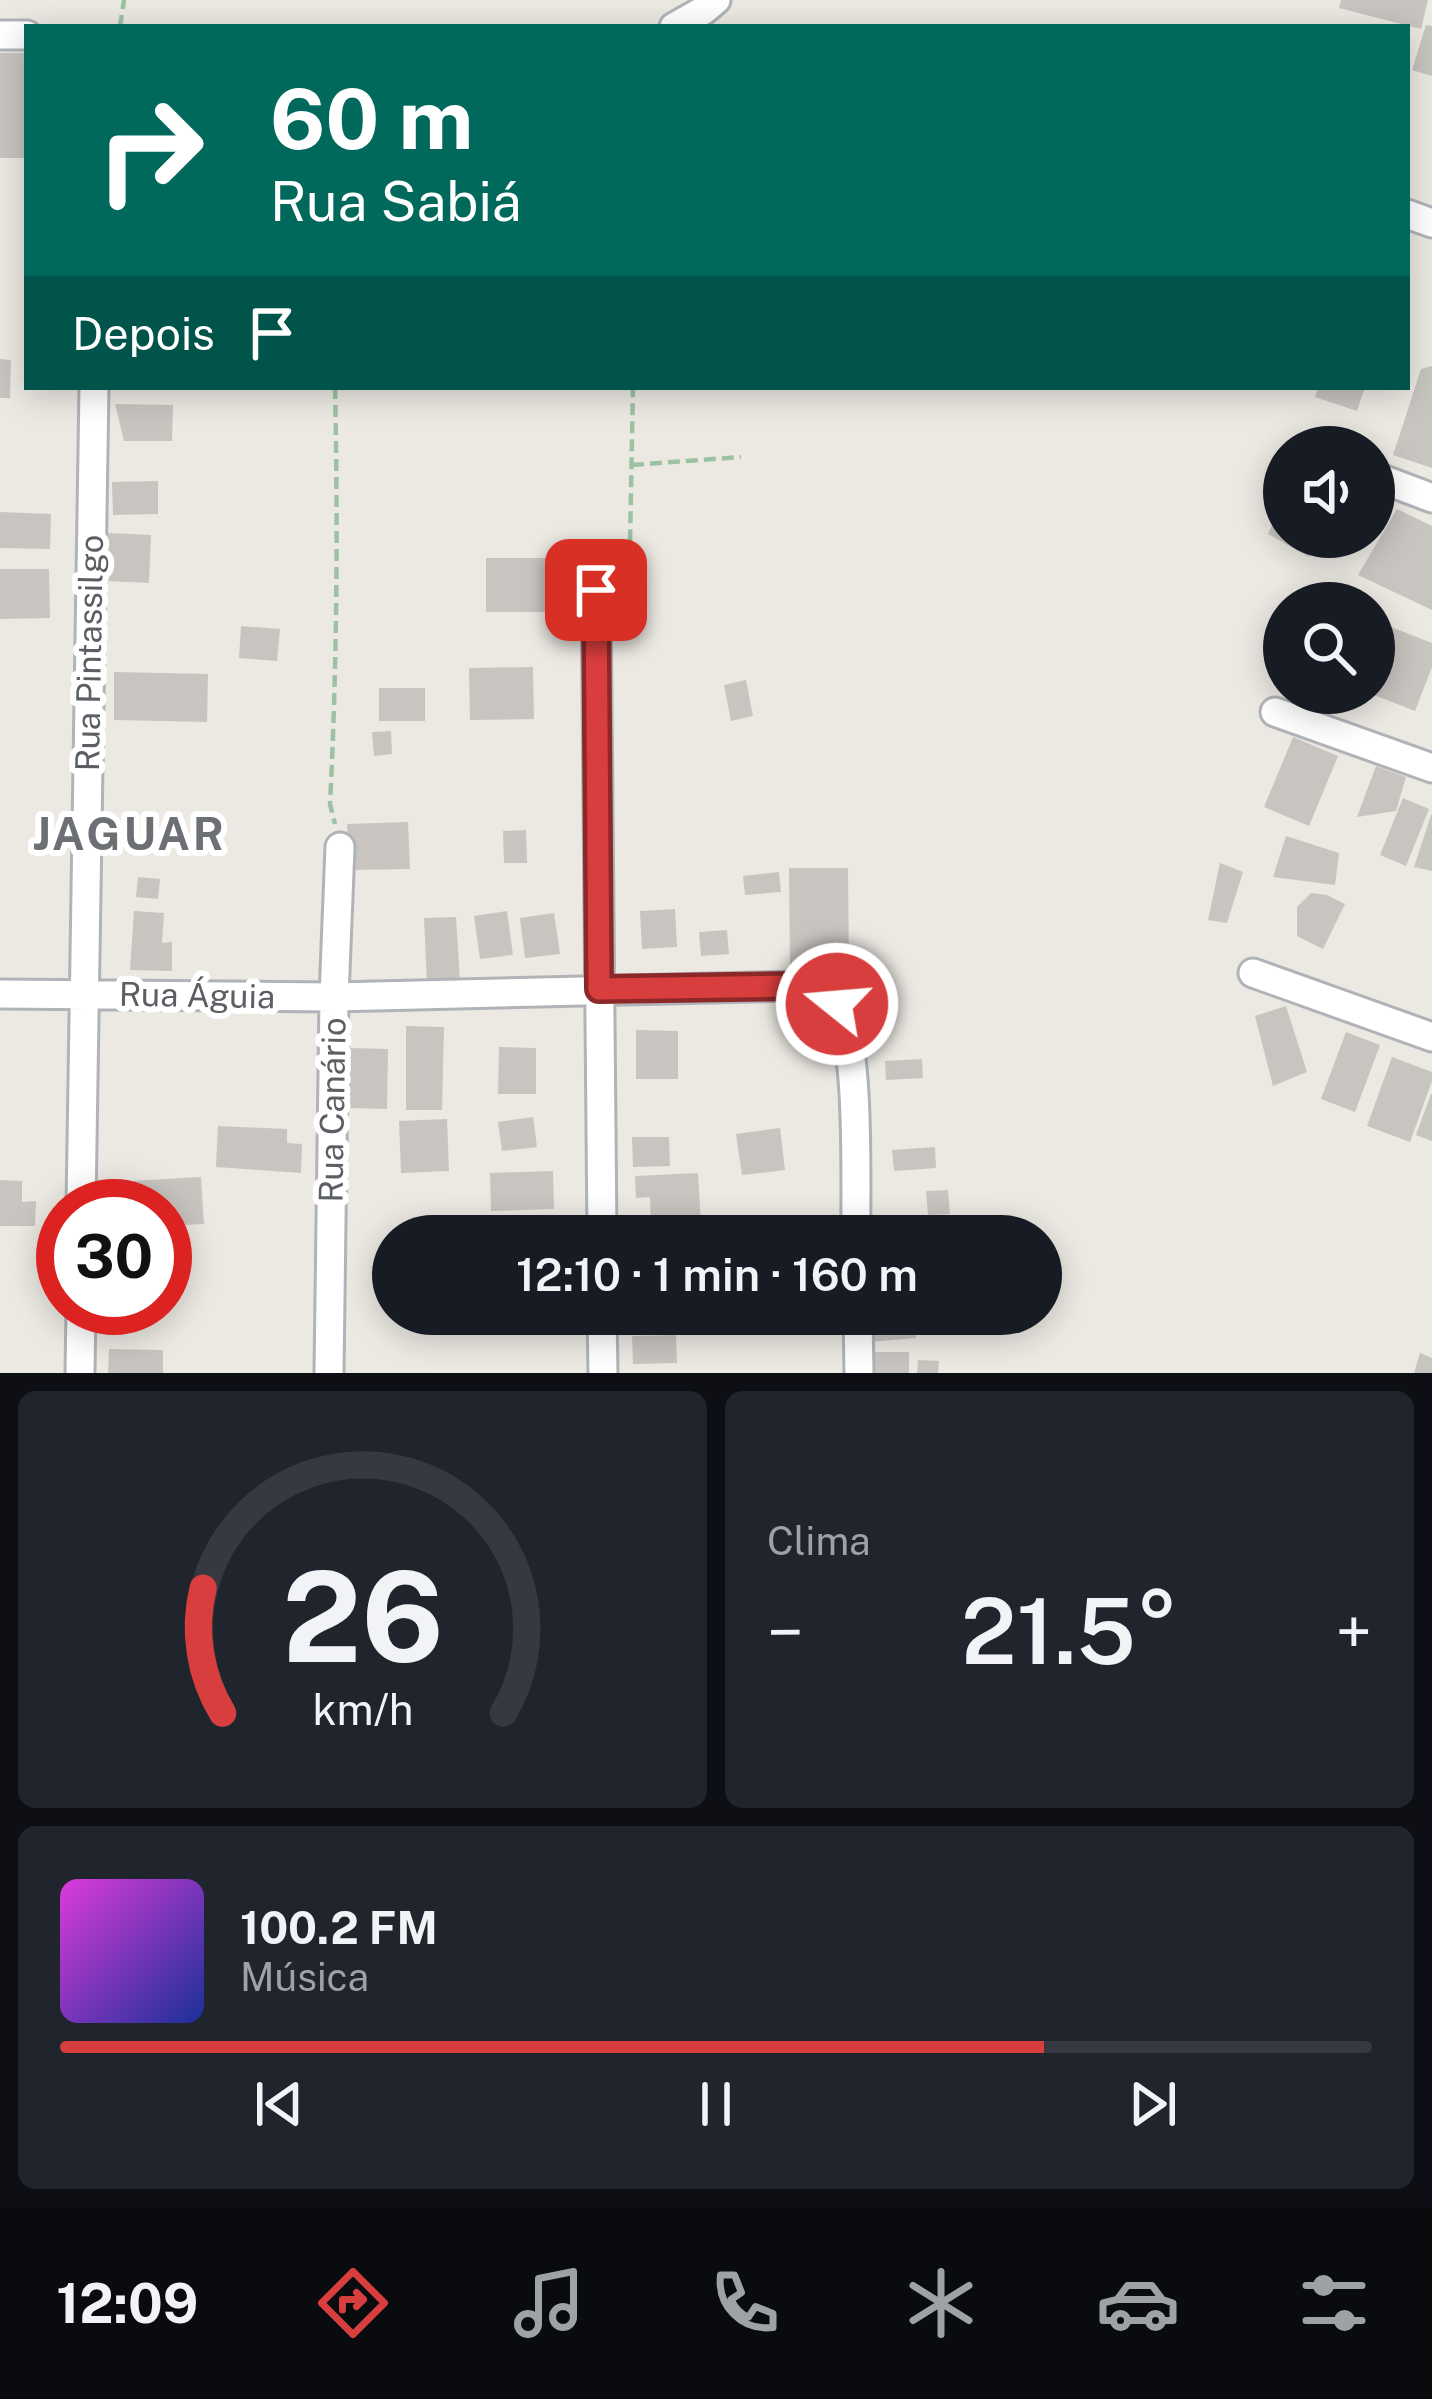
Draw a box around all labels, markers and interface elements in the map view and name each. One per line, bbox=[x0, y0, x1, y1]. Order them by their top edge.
text: 60 m bbox=[270, 69, 474, 168]
icon: right bbox=[72, 72, 228, 228]
text: Rua Sabiá bbox=[270, 170, 522, 233]
icon: arrive bbox=[239, 300, 305, 366]
text: Depois bbox=[72, 307, 215, 360]
map controls bbox=[1263, 426, 1395, 714]
button: sound bbox=[1263, 426, 1395, 558]
street label: Rua Pintassilgo bbox=[68, 534, 110, 772]
pin bbox=[545, 539, 647, 641]
icon: arrive bbox=[563, 557, 629, 623]
button: search bbox=[1263, 582, 1395, 714]
district label: JAGUAR bbox=[33, 807, 227, 860]
position arrow bbox=[774, 941, 900, 1067]
street label: Rua Águia bbox=[119, 974, 275, 1015]
street label: Rua Canário bbox=[311, 1017, 353, 1203]
speed limit sign: 30 bbox=[36, 1179, 192, 1335]
text: 12:10 · 1 min · 160 m bbox=[516, 1248, 918, 1301]
text: Clima bbox=[767, 1518, 871, 1564]
text: 26 bbox=[282, 1543, 443, 1690]
text: 21.5° bbox=[961, 1578, 1178, 1684]
text: − bbox=[767, 1593, 804, 1671]
text: + bbox=[1335, 1593, 1372, 1671]
text: km/h bbox=[312, 1683, 413, 1734]
text: 100.2 FM bbox=[240, 1901, 438, 1954]
text: Música bbox=[240, 1954, 369, 2000]
icon: previous bbox=[246, 2071, 312, 2137]
icon: pause bbox=[683, 2071, 749, 2137]
icon: next bbox=[1120, 2071, 1186, 2137]
icon: directions bbox=[311, 2261, 395, 2345]
icon: music bbox=[507, 2261, 591, 2345]
icon: phone bbox=[703, 2261, 787, 2345]
icon: climate bbox=[899, 2261, 983, 2345]
icon: car bbox=[1096, 2261, 1180, 2345]
icon: filters bbox=[1292, 2261, 1376, 2345]
text: 12:09 bbox=[56, 2272, 198, 2335]

